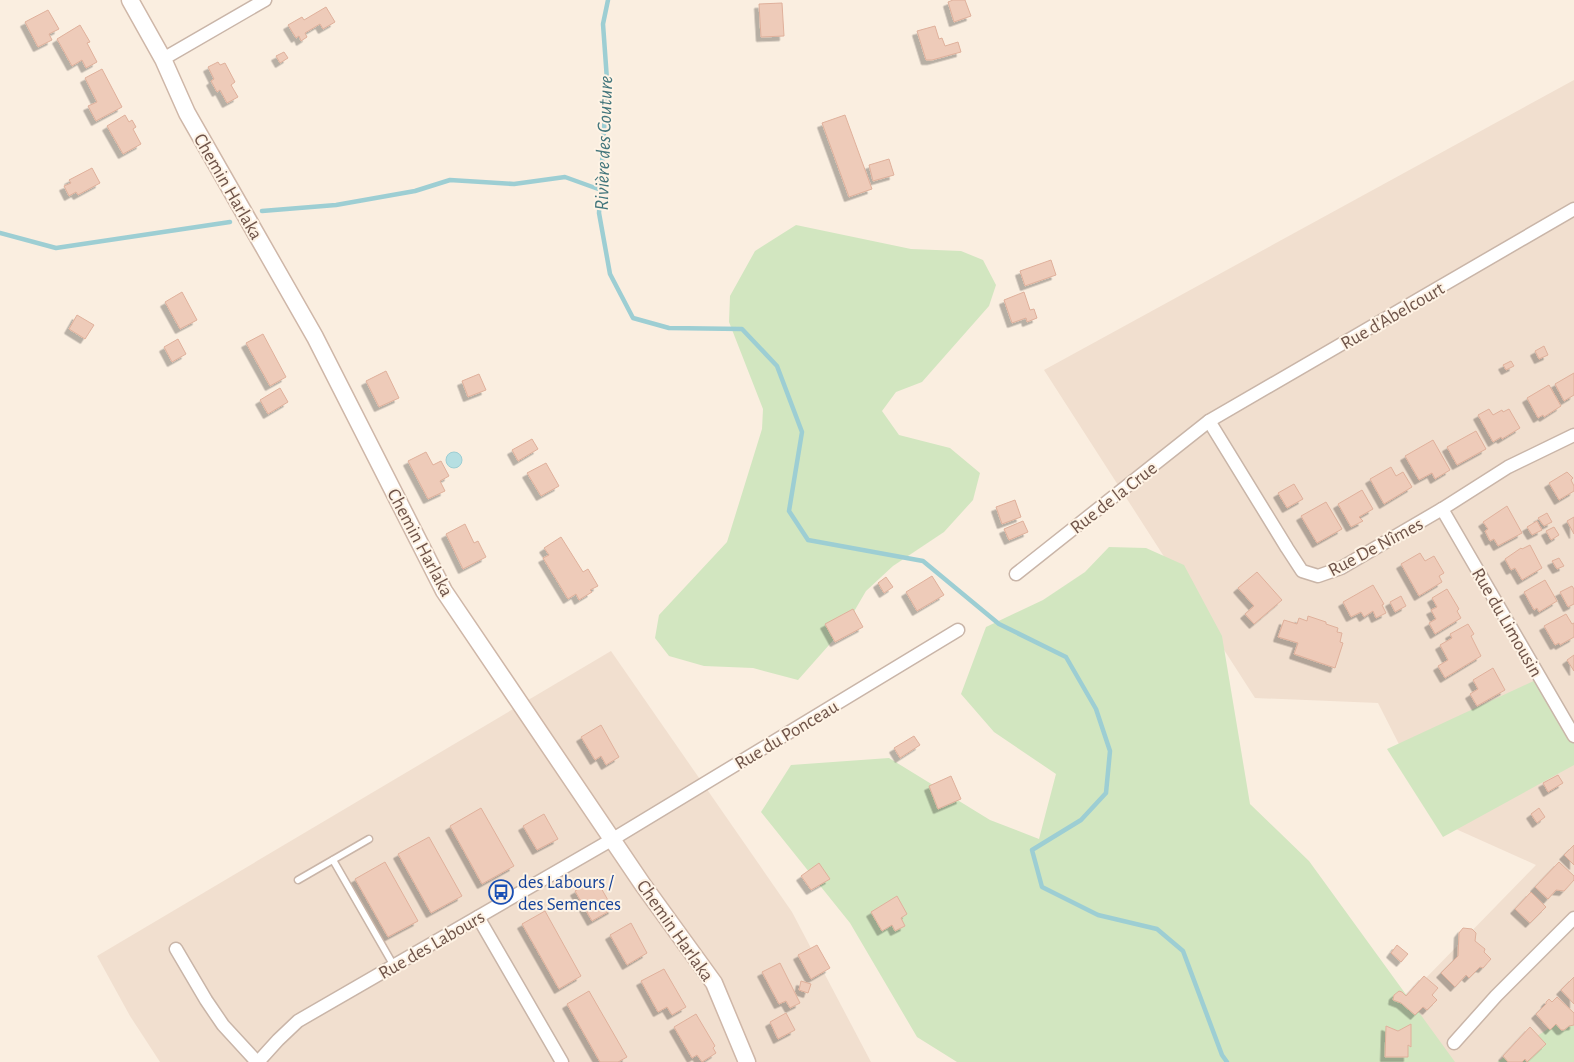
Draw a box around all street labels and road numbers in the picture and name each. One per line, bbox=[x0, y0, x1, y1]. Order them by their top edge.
street label: Chemin Harlaka bbox=[190, 130, 266, 243]
street label: Rue d'Abelcourt bbox=[1338, 279, 1448, 354]
street label: Rue de la Crue bbox=[1067, 459, 1161, 538]
street label: Chemin Harlaka bbox=[383, 486, 456, 600]
street label: Rue De Nîmes bbox=[1325, 514, 1426, 580]
street label: Rue du Limousin bbox=[1468, 565, 1546, 681]
street label: Rue du Ponceau bbox=[732, 697, 842, 774]
street label: Chemin Harlaka bbox=[633, 877, 717, 985]
street label: Rue des Labours bbox=[375, 907, 488, 983]

